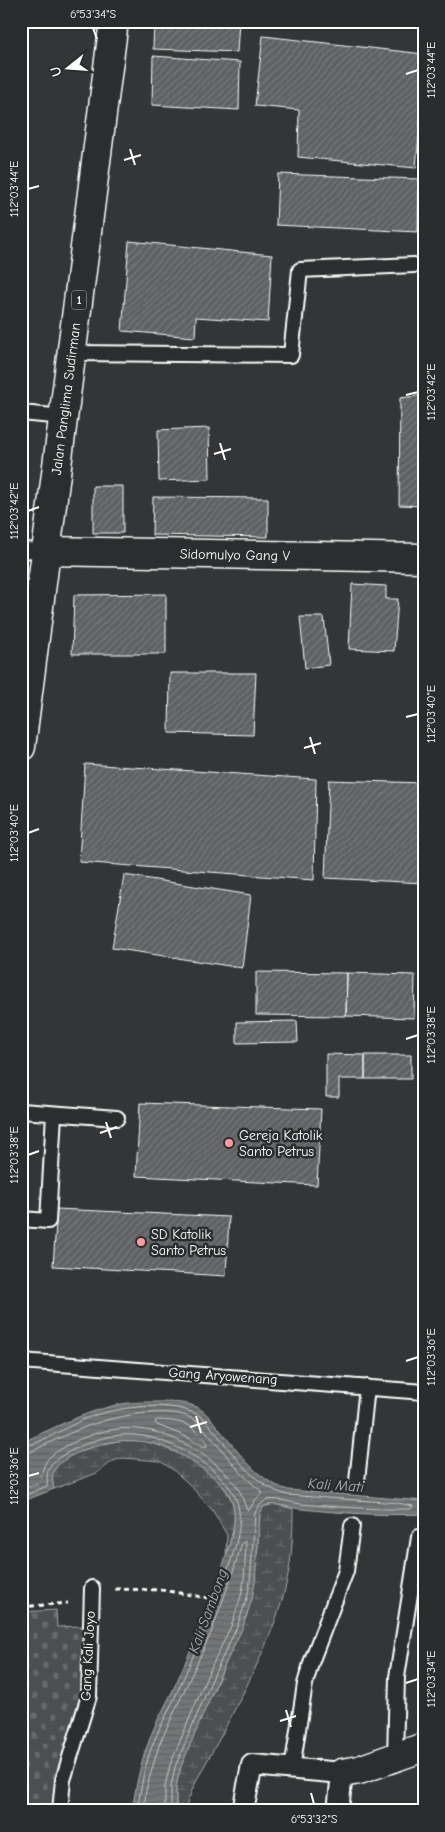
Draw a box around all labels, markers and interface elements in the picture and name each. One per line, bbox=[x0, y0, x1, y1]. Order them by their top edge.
text: 6°53'34"S bbox=[70, 7, 116, 21]
north arrow bbox=[42, 42, 92, 92]
text: 112°03'44"E bbox=[424, 42, 438, 98]
text: U bbox=[47, 65, 66, 79]
text: 112°03'44"E bbox=[7, 161, 21, 217]
road number: 1 bbox=[72, 290, 86, 310]
street label: Jalan Panglima Sudirman bbox=[47, 322, 84, 476]
text: 112°03'42"E bbox=[424, 363, 438, 421]
text: 112°03'42"E bbox=[7, 482, 21, 540]
street label: Sidomulyo Gang V bbox=[180, 545, 291, 564]
text: 112°03'40"E bbox=[424, 685, 438, 743]
text: 112°03'40"E bbox=[7, 804, 21, 862]
text: 112°03'38"E bbox=[424, 1006, 438, 1064]
text: 112°03'38"E bbox=[7, 1126, 21, 1184]
place label: Gereja Katolik Santo Petrus bbox=[239, 1127, 323, 1160]
marker: Gereja Katolik Santo Petrus bbox=[223, 1137, 235, 1149]
place label: SD Katolik Santo Petrus bbox=[151, 1226, 226, 1259]
marker: SD Katolik Santo Petrus bbox=[135, 1236, 147, 1248]
text: 112°03'36"E bbox=[424, 1328, 438, 1386]
street label: Gang Aryowenang bbox=[168, 1364, 278, 1388]
text: 112°03'36"E bbox=[7, 1447, 21, 1505]
water label: Kali Mati bbox=[307, 1474, 365, 1496]
water label: Kali Sambong bbox=[184, 1566, 232, 1656]
street label: Gang Kali Joyo bbox=[77, 1610, 99, 1702]
text: 112°03'34"E bbox=[424, 1651, 438, 1707]
text: 6°53'32"S bbox=[291, 1812, 338, 1826]

